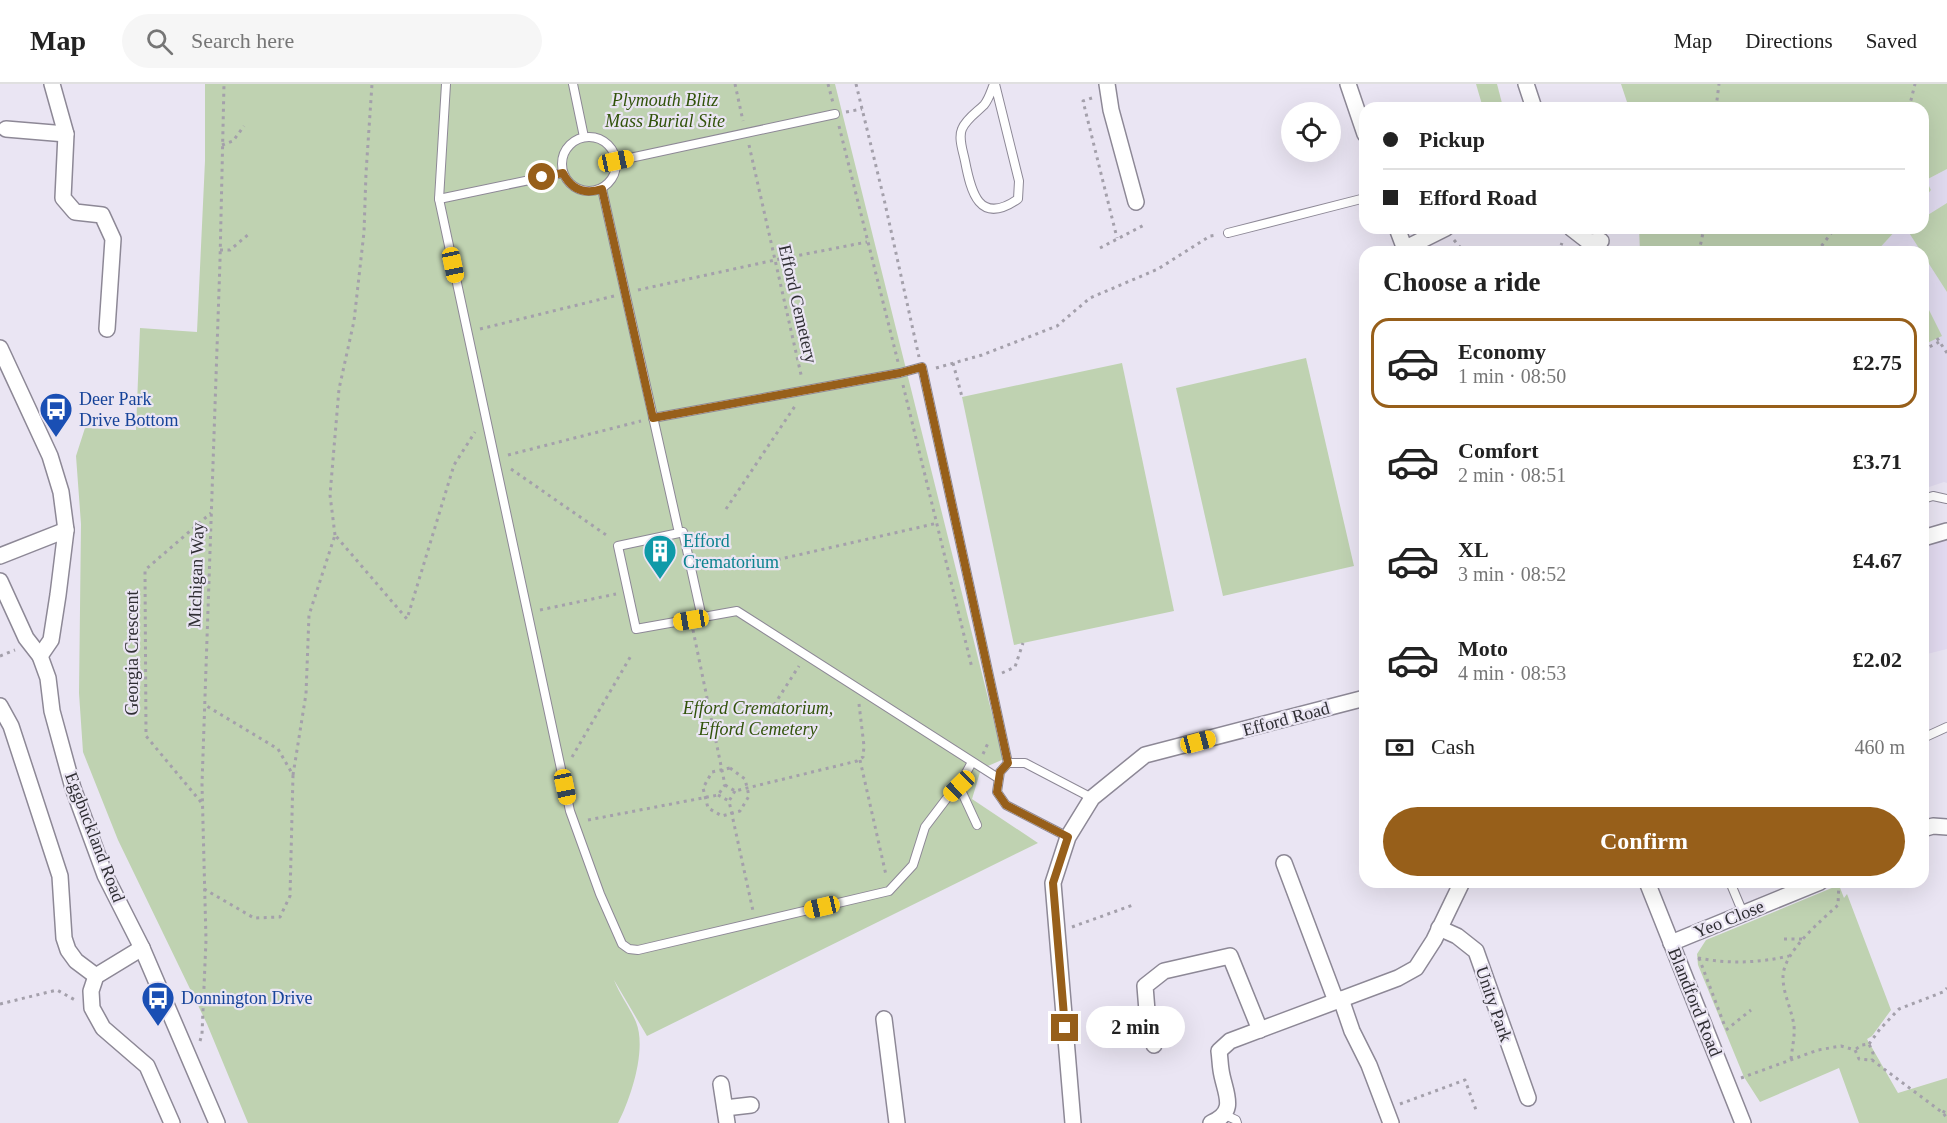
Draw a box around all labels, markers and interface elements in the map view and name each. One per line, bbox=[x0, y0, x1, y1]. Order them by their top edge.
search box bbox=[122, 14, 542, 68]
text: Map bbox=[30, 25, 86, 56]
icon: search bbox=[143, 25, 176, 58]
text: Search here bbox=[191, 28, 294, 53]
text: Map bbox=[1674, 29, 1712, 53]
text: Directions bbox=[1745, 29, 1833, 53]
text: Saved bbox=[1866, 29, 1917, 53]
park label: Plymouth Blitz Mass Burial Site bbox=[604, 90, 725, 131]
map controls bbox=[1281, 102, 1341, 162]
button: locate bbox=[1281, 102, 1341, 162]
text: Pickup bbox=[1419, 127, 1485, 152]
car bbox=[597, 148, 635, 174]
route start bbox=[528, 163, 555, 190]
text: Efford Road bbox=[1419, 185, 1537, 210]
street label: Efford Cemetery bbox=[775, 243, 821, 365]
car bbox=[440, 246, 466, 284]
text: Choose a ride bbox=[1383, 267, 1541, 297]
icon: car bbox=[1386, 336, 1440, 390]
text: Economy bbox=[1458, 339, 1546, 364]
text: £2.75 bbox=[1853, 350, 1902, 375]
text: 1 min · 08:50 bbox=[1458, 365, 1566, 387]
place label: Deer Park Drive Bottom bbox=[79, 389, 179, 430]
bus stop icon: Deer Park Drive Bottom bbox=[38, 391, 74, 438]
icon: car bbox=[1386, 435, 1440, 489]
text: Comfort bbox=[1458, 438, 1539, 463]
text: £3.71 bbox=[1853, 449, 1902, 474]
text: 2 min · 08:51 bbox=[1458, 464, 1566, 486]
street label: Michigan Way bbox=[184, 522, 208, 628]
place label: Efford Crematorium bbox=[683, 531, 779, 572]
building icon: Efford Crematorium bbox=[642, 533, 678, 580]
icon: car bbox=[1386, 534, 1440, 588]
text: XL bbox=[1458, 537, 1489, 562]
text: £4.67 bbox=[1853, 548, 1902, 573]
text: 3 min · 08:52 bbox=[1458, 563, 1566, 585]
street label: Georgia Crescent bbox=[122, 590, 142, 716]
car bbox=[672, 608, 710, 632]
icon: car bbox=[1386, 633, 1440, 687]
text: Moto bbox=[1458, 636, 1508, 661]
text: £2.02 bbox=[1853, 647, 1902, 672]
text: 4 min · 08:53 bbox=[1458, 662, 1566, 684]
park label: Efford Crematorium, Efford Cemetery bbox=[682, 698, 833, 739]
street label: Efford Road bbox=[1240, 698, 1332, 740]
car bbox=[1178, 729, 1218, 755]
icon: cash bbox=[1383, 731, 1416, 764]
text: Cash bbox=[1431, 734, 1475, 759]
text: 460 m bbox=[1854, 736, 1905, 758]
car bbox=[940, 767, 978, 805]
car bbox=[552, 768, 578, 806]
street label: Eggbuckland Road bbox=[61, 769, 129, 905]
button: Confirm bbox=[1383, 807, 1905, 876]
car bbox=[802, 894, 842, 920]
street label: Yeo Close bbox=[1691, 896, 1767, 942]
street label: Blandford Road bbox=[1664, 945, 1726, 1059]
street label: Unity Park bbox=[1472, 964, 1516, 1044]
bus stop icon: Donnington Drive bbox=[140, 980, 176, 1027]
place label: Donnington Drive bbox=[181, 988, 312, 1008]
callout: 2 min bbox=[1086, 1007, 1185, 1049]
route end bbox=[1051, 1014, 1078, 1041]
text: 2 min bbox=[1111, 1016, 1160, 1038]

